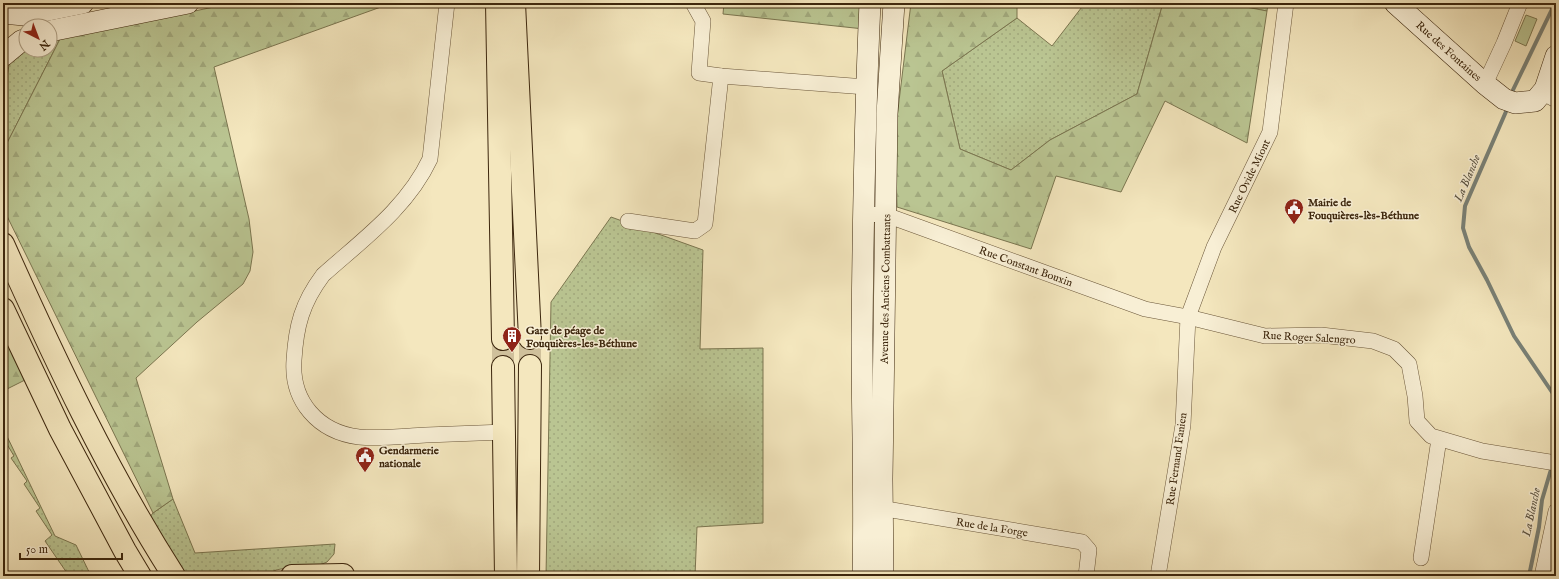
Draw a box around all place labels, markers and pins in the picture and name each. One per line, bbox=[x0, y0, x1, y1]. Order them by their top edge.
place label: Mairie de Fouquières-lès-Béthune bbox=[1308, 196, 1419, 223]
public building icon: Mairie de Fouquières-lès-Béthune bbox=[1283, 197, 1305, 225]
place label: Gare de péage de Fouquières-les-Béthune bbox=[526, 324, 637, 351]
building icon: Gare de péage de Fouquières-les-Béthune bbox=[501, 325, 523, 353]
place label: Gendarmerie nationale bbox=[379, 444, 439, 471]
public building icon: Gendarmerie nationale bbox=[354, 445, 376, 473]

